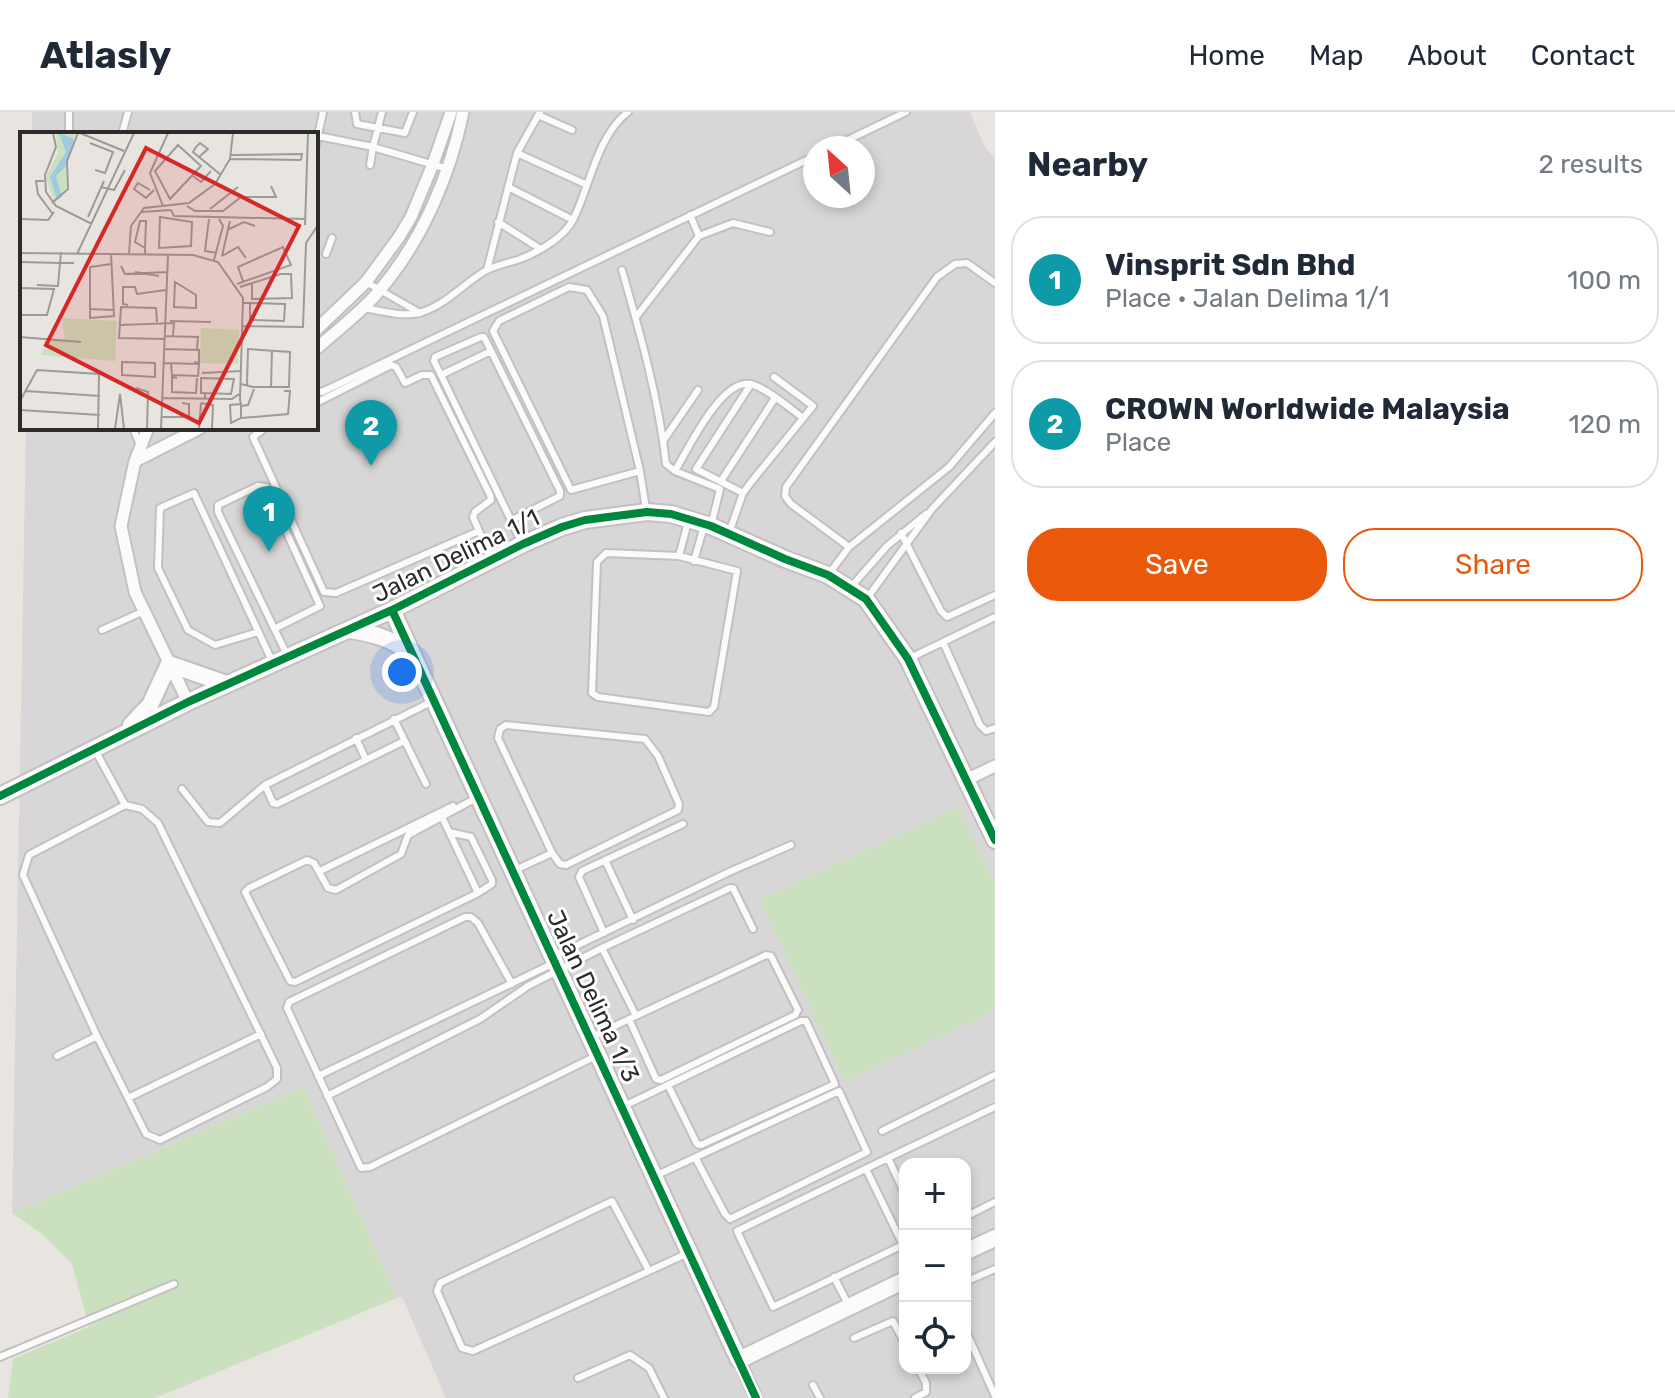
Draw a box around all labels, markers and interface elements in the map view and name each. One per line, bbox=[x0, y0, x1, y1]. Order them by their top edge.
text: Atlasly bbox=[40, 32, 172, 78]
text: Home bbox=[1188, 39, 1265, 72]
text: Map bbox=[1309, 39, 1363, 72]
text: About bbox=[1407, 39, 1487, 72]
text: Contact bbox=[1531, 39, 1635, 72]
inset map bbox=[20, 132, 318, 430]
north arrow bbox=[803, 136, 875, 208]
text: Nearby bbox=[1027, 144, 1148, 185]
text: 2 results bbox=[1539, 149, 1643, 180]
text: Vinsprit Sdn Bhd bbox=[1105, 247, 1356, 283]
text: 1 bbox=[1049, 265, 1061, 296]
text: 100 m bbox=[1567, 265, 1641, 296]
text: Place · Jalan Delima 1/1 bbox=[1105, 283, 1390, 314]
text: CROWN Worldwide Malaysia bbox=[1105, 391, 1510, 427]
pin: 2 bbox=[345, 400, 397, 466]
text: 2 bbox=[1047, 409, 1063, 440]
text: 120 m bbox=[1569, 409, 1641, 440]
text: Place bbox=[1105, 427, 1171, 458]
pin: 1 bbox=[243, 486, 295, 552]
street label: Jalan Delima 1/1 bbox=[368, 504, 544, 608]
button: Save bbox=[1027, 528, 1327, 601]
button: Share bbox=[1343, 528, 1643, 601]
your location bbox=[382, 652, 422, 692]
street label: Jalan Delima 1/3 bbox=[541, 906, 645, 1086]
map controls bbox=[899, 1158, 971, 1374]
button: + bbox=[899, 1158, 971, 1230]
button: − bbox=[899, 1230, 971, 1302]
button: locate bbox=[899, 1302, 971, 1374]

